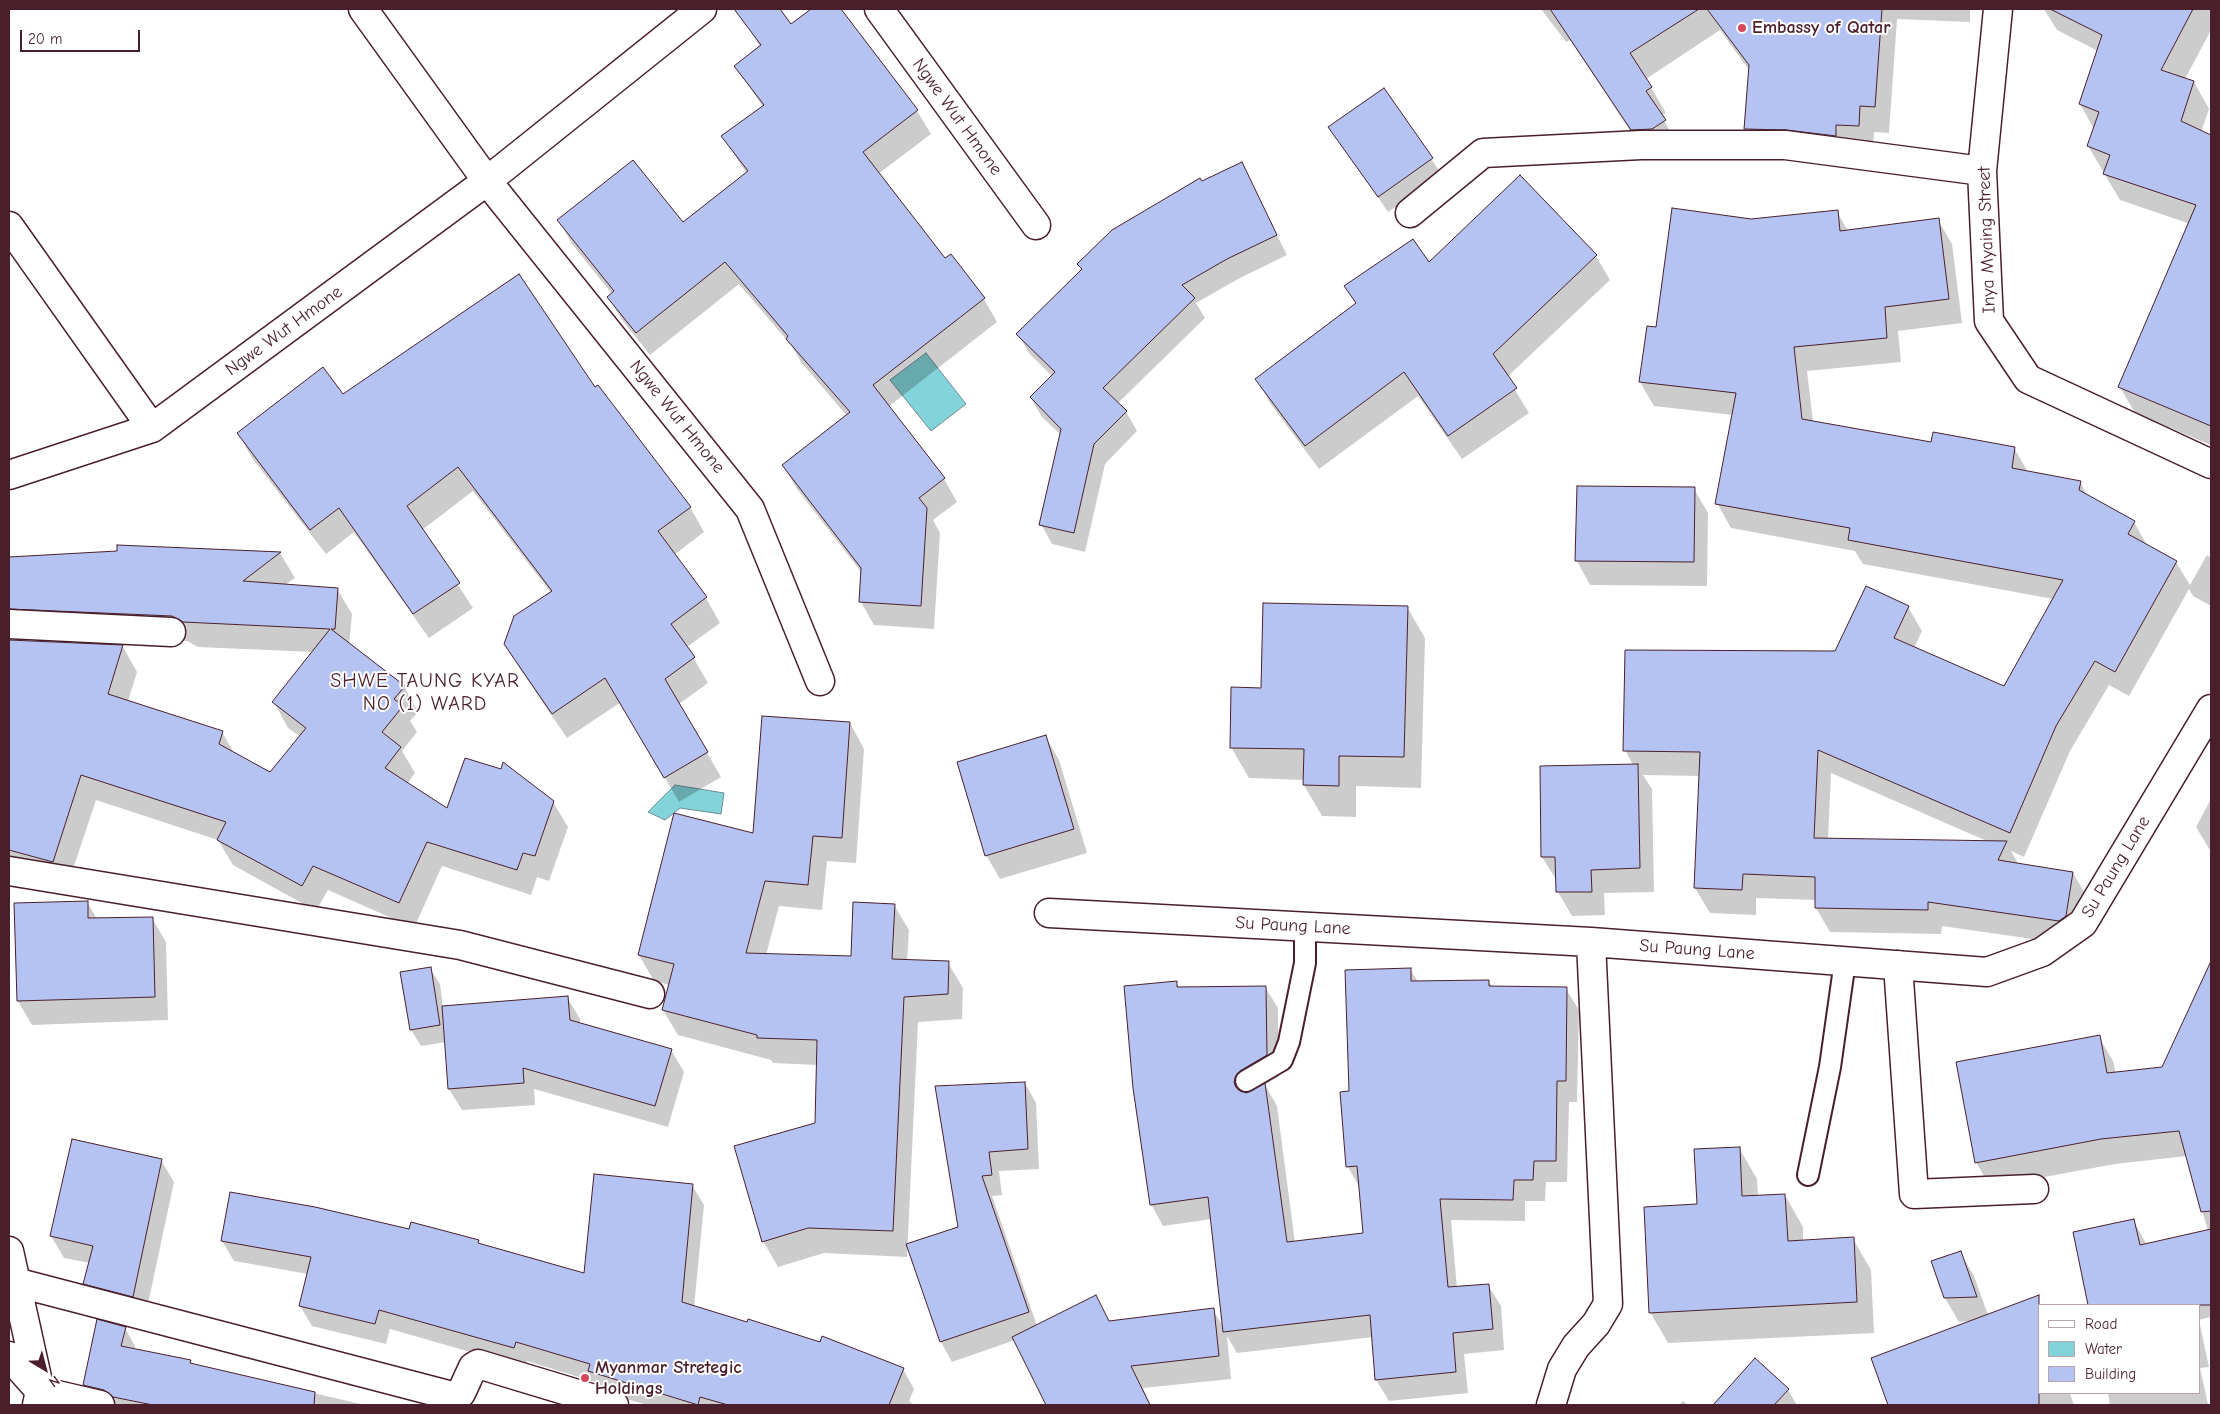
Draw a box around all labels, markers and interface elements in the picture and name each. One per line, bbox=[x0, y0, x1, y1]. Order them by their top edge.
place label: Embassy of Qatar bbox=[1752, 17, 1890, 39]
scale bar bbox=[22, 20, 142, 52]
marker: Embassy of Qatar bbox=[1736, 22, 1748, 34]
text: 20 m bbox=[28, 30, 62, 48]
street label: Ngwe Wut Hmone bbox=[907, 54, 1007, 180]
street label: Inya Myaing Street bbox=[1974, 166, 2000, 314]
street label: Ngwe Wut Hmone bbox=[221, 281, 347, 381]
street label: Ngwe Wut Hmone bbox=[625, 356, 729, 478]
district label: SHWE TAUNG KYAR NO (1) WARD bbox=[328, 669, 522, 716]
street label: Su Paung Lane bbox=[2077, 812, 2155, 922]
street label: Su Paung Lane bbox=[1235, 912, 1351, 940]
street label: Su Paung Lane bbox=[1639, 935, 1755, 965]
legend bbox=[2038, 1304, 2200, 1394]
text: Road bbox=[2085, 1315, 2117, 1333]
text: Water bbox=[2085, 1340, 2122, 1358]
north arrow bbox=[20, 1344, 70, 1394]
place label: Myanmar Stretegic Holdings bbox=[595, 1357, 742, 1400]
text: Building bbox=[2085, 1365, 2136, 1383]
text: N bbox=[46, 1372, 63, 1391]
marker: Myanmar Stretegic Holdings bbox=[579, 1372, 591, 1384]

